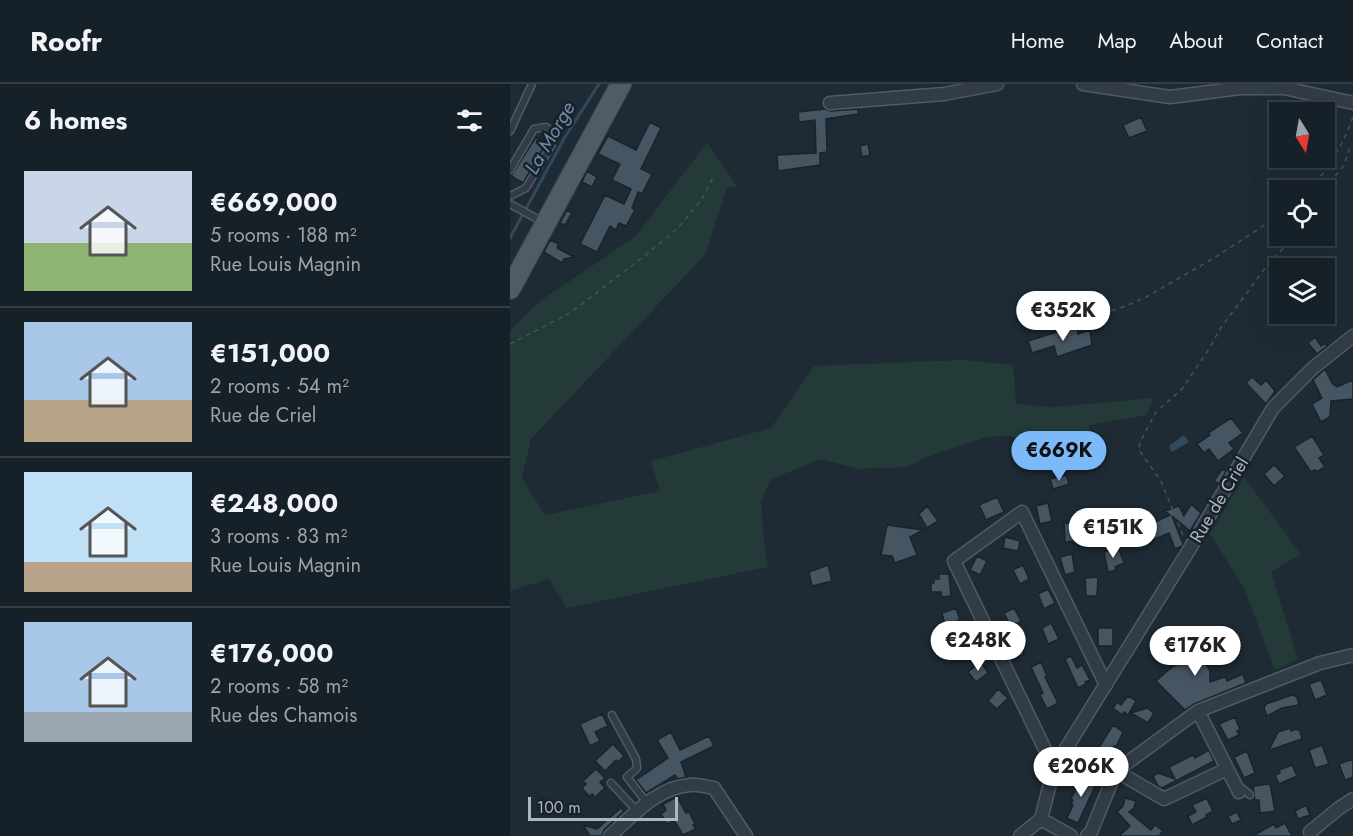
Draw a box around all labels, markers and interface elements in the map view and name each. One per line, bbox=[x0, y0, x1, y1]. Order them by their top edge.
text: Roofr bbox=[30, 21, 102, 62]
text: Home bbox=[1011, 26, 1064, 56]
text: Map bbox=[1097, 26, 1137, 56]
text: About bbox=[1170, 26, 1223, 56]
text: Contact bbox=[1256, 26, 1323, 56]
water label: La Morge bbox=[518, 96, 582, 180]
text: 6 homes bbox=[24, 101, 127, 139]
north arrow bbox=[1269, 102, 1335, 168]
map controls bbox=[1269, 102, 1335, 324]
icon: filters bbox=[453, 104, 486, 137]
button: locate bbox=[1269, 180, 1335, 246]
text: €669,000 bbox=[210, 183, 337, 221]
icon: home bbox=[72, 195, 144, 267]
text: 5 rooms · 188 m² bbox=[210, 221, 357, 250]
text: Rue Louis Magnin bbox=[210, 250, 361, 279]
button: layers bbox=[1269, 258, 1335, 324]
pin: €352K bbox=[1021, 291, 1105, 342]
text: €352K bbox=[1030, 296, 1096, 325]
text: €151,000 bbox=[210, 334, 330, 372]
icon: home bbox=[72, 346, 144, 418]
text: 2 rooms · 54 m² bbox=[210, 372, 349, 401]
text: Rue de Criel bbox=[210, 401, 316, 430]
pin: €669K bbox=[1017, 431, 1101, 482]
text: €669K bbox=[1025, 436, 1093, 465]
street label: Rue de Criel bbox=[1183, 452, 1255, 548]
text: €248,000 bbox=[210, 484, 338, 522]
icon: home bbox=[72, 496, 144, 568]
pin: €151K bbox=[1071, 508, 1155, 559]
text: €151K bbox=[1083, 513, 1143, 542]
text: 3 rooms · 83 m² bbox=[210, 522, 347, 551]
text: Rue Louis Magnin bbox=[210, 551, 361, 580]
pin: €248K bbox=[936, 621, 1020, 672]
text: €248K bbox=[945, 626, 1011, 655]
pin: €176K bbox=[1153, 626, 1237, 677]
text: €176K bbox=[1164, 631, 1226, 660]
text: €176,000 bbox=[210, 634, 333, 672]
icon: home bbox=[72, 646, 144, 718]
text: 2 rooms · 58 m² bbox=[210, 672, 348, 701]
text: Rue des Chamois bbox=[210, 701, 357, 730]
pin: €206K bbox=[1039, 747, 1123, 798]
text: €206K bbox=[1048, 752, 1114, 781]
scale bar bbox=[528, 794, 678, 822]
text: 100 m bbox=[537, 796, 581, 819]

